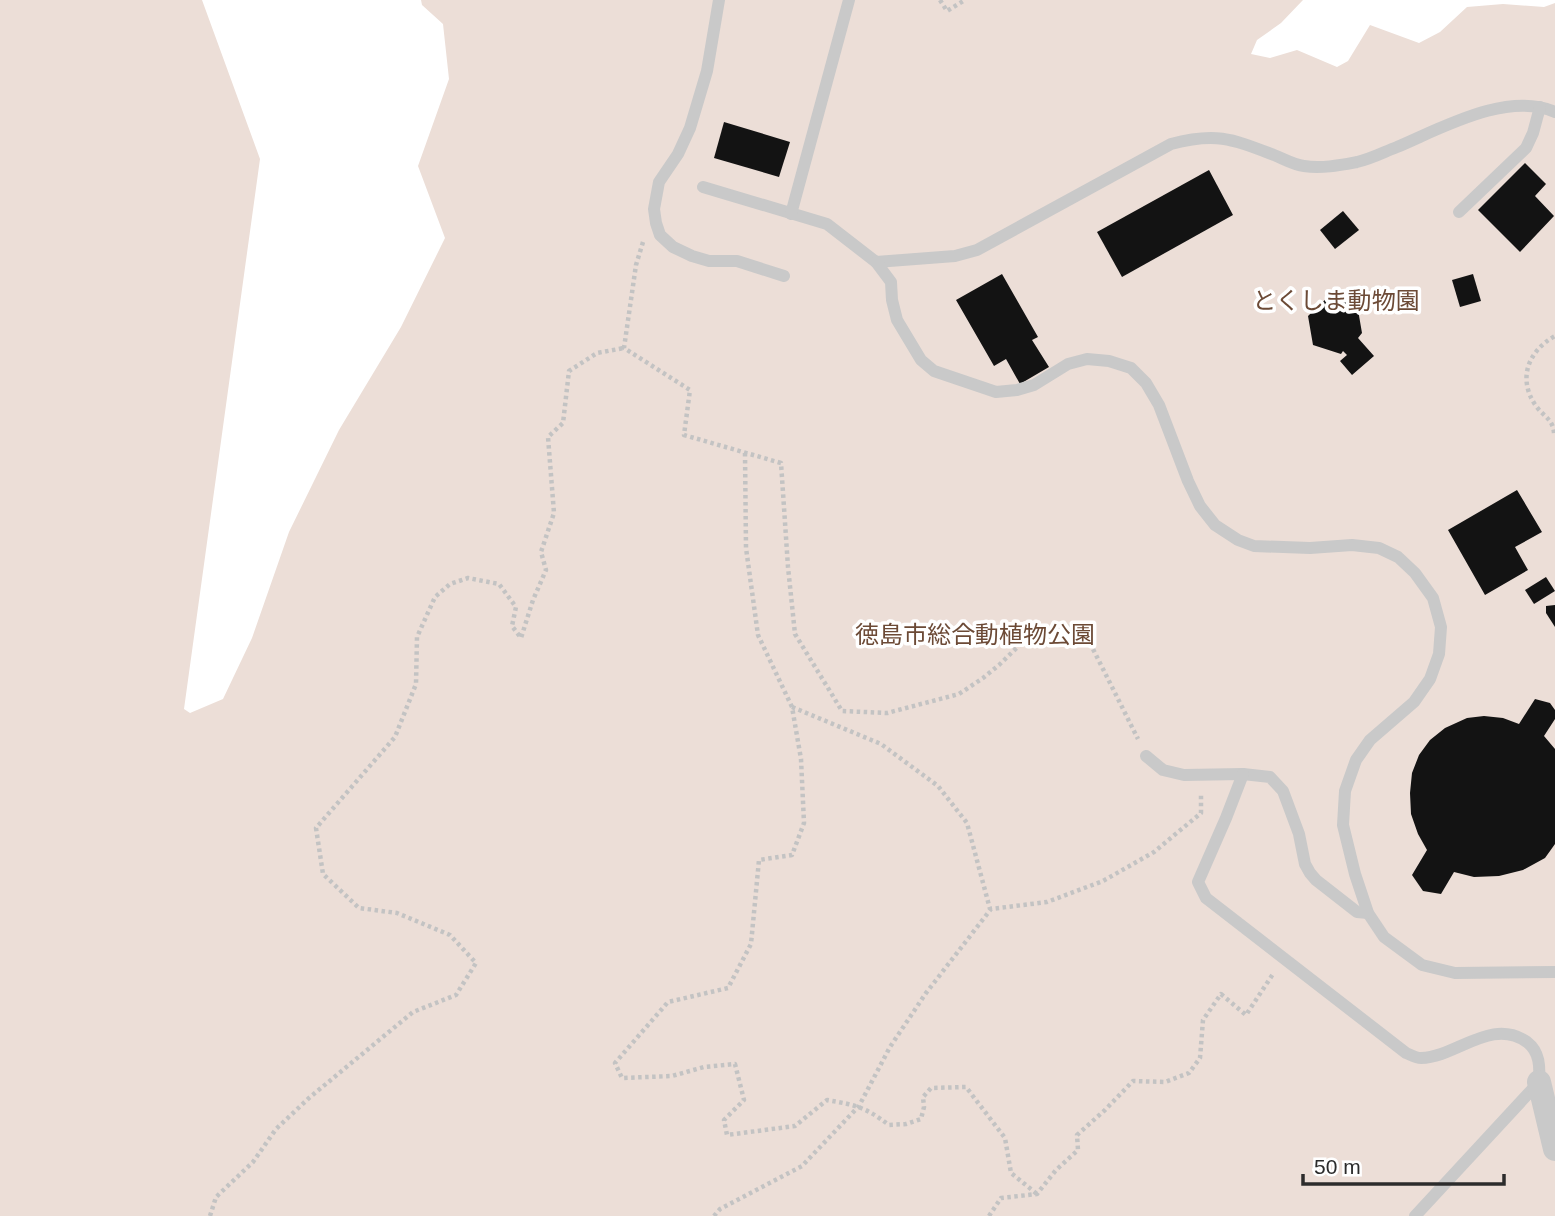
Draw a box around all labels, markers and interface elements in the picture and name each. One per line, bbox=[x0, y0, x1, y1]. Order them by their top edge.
park label: とくしま動物園 bbox=[1252, 287, 1420, 314]
park label: 徳島市総合動植物公園 bbox=[855, 621, 1095, 648]
scale bar bbox=[1303, 1142, 1504, 1186]
text: 50 m bbox=[1314, 1155, 1361, 1178]

